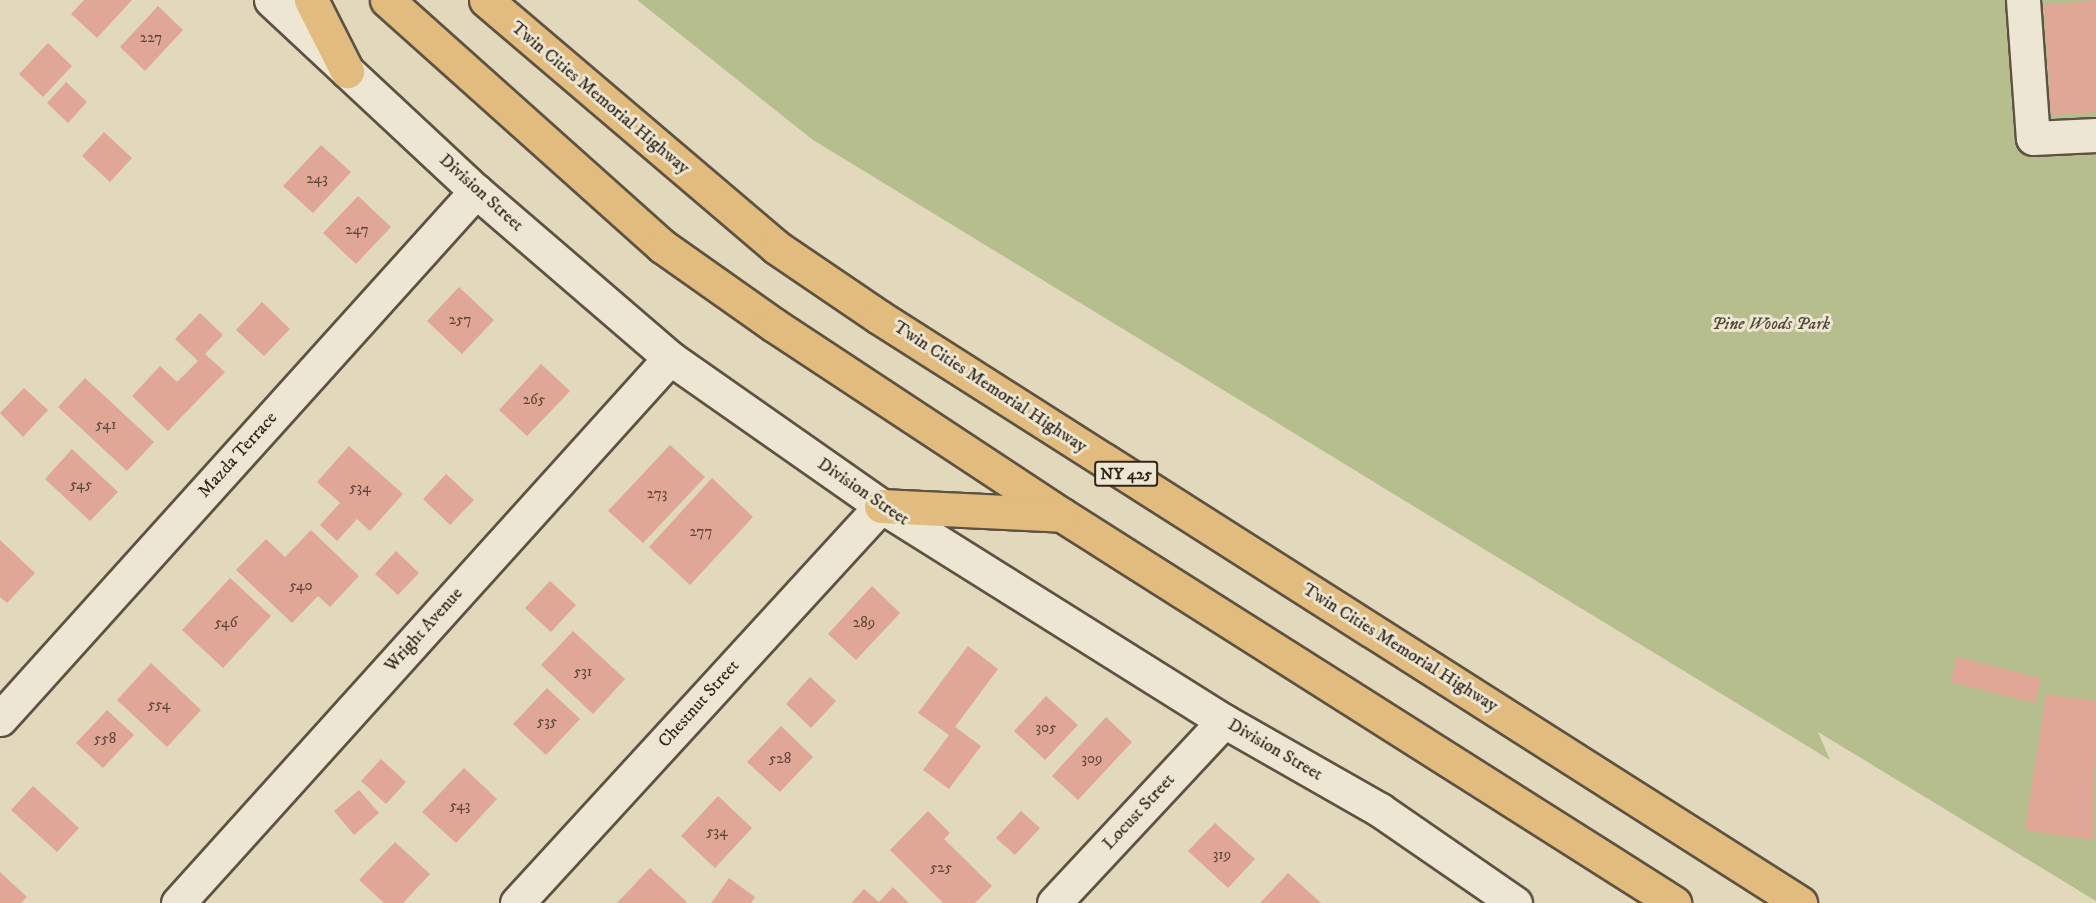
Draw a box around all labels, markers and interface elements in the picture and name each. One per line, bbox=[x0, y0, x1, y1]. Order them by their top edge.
street label: Twin Cities Memorial Highway bbox=[506, 17, 694, 179]
house number: 227 bbox=[140, 29, 162, 47]
street label: Division Street bbox=[434, 150, 528, 236]
house number: 243 bbox=[306, 170, 328, 188]
house number: 247 bbox=[345, 221, 369, 239]
house number: 257 bbox=[449, 311, 471, 329]
park label: Pine Woods Park bbox=[1712, 313, 1830, 335]
street label: Twin Cities Memorial Highway bbox=[889, 316, 1091, 458]
house number: 265 bbox=[523, 391, 545, 409]
street label: Mazda Terrace bbox=[194, 408, 282, 502]
house number: 541 bbox=[96, 416, 116, 434]
street label: Division Street bbox=[813, 453, 913, 531]
road number: NY 425 bbox=[1093, 461, 1159, 487]
house number: 545 bbox=[70, 476, 92, 494]
house number: 534 bbox=[349, 479, 371, 497]
house number: 273 bbox=[647, 485, 667, 503]
house number: 277 bbox=[690, 523, 712, 541]
house number: 540 bbox=[289, 577, 313, 595]
street label: Twin Cities Memorial Highway bbox=[1298, 579, 1502, 717]
street label: Wright Avenue bbox=[380, 583, 468, 677]
house number: 546 bbox=[214, 614, 238, 632]
house number: 289 bbox=[853, 614, 875, 632]
street label: Chestnut Street bbox=[654, 656, 744, 752]
house number: 531 bbox=[574, 663, 592, 681]
house number: 554 bbox=[148, 696, 170, 714]
house number: 535 bbox=[537, 713, 557, 731]
street label: Division Street bbox=[1224, 714, 1326, 786]
house number: 305 bbox=[1035, 719, 1057, 737]
house number: 558 bbox=[94, 730, 116, 748]
house number: 528 bbox=[769, 750, 791, 768]
house number: 309 bbox=[1081, 750, 1103, 768]
street label: Locust Street bbox=[1098, 769, 1180, 855]
house number: 543 bbox=[450, 797, 470, 815]
house number: 534 bbox=[706, 823, 728, 841]
house number: 319 bbox=[1213, 846, 1231, 864]
house number: 525 bbox=[930, 859, 952, 877]

